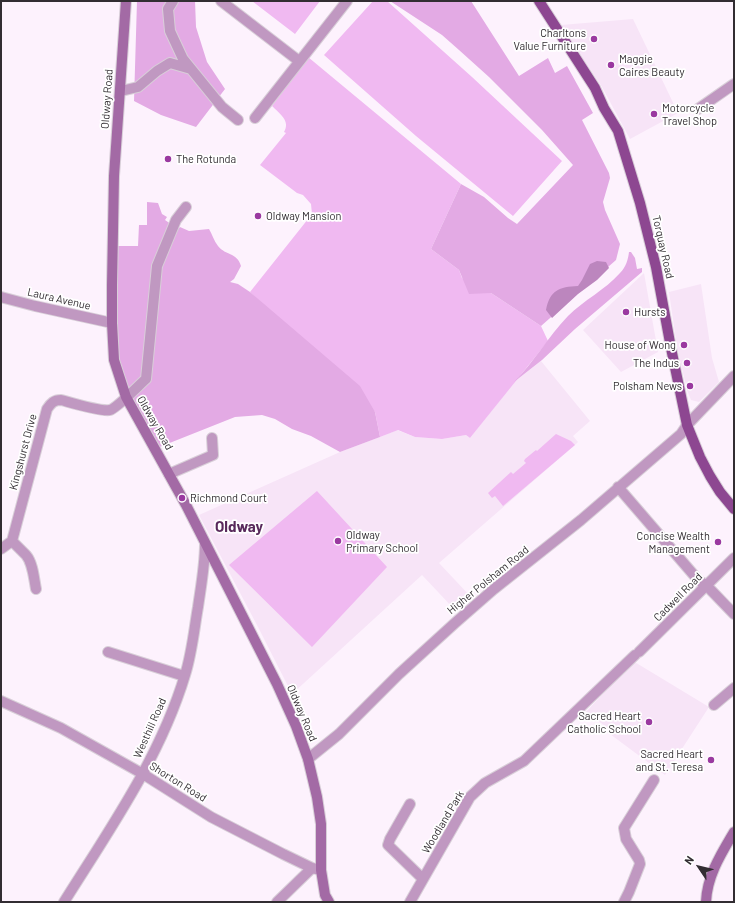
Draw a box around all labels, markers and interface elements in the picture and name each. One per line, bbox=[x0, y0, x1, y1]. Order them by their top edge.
place label: Charltons Value Furniture bbox=[514, 26, 586, 52]
marker: Charltons Value Furniture bbox=[589, 34, 599, 44]
place label: Maggie Caires Beauty bbox=[619, 52, 685, 78]
marker: Maggie Caires Beauty bbox=[606, 60, 616, 70]
street label: Oldway Road bbox=[98, 68, 116, 130]
place label: Motorcycle Travel Shop bbox=[662, 101, 717, 127]
marker: Motorcycle Travel Shop bbox=[649, 109, 659, 119]
place label: The Rotunda bbox=[176, 152, 236, 166]
marker: The Rotunda bbox=[163, 154, 173, 164]
place label: Oldway Mansion bbox=[266, 209, 341, 223]
marker: Oldway Mansion bbox=[253, 211, 263, 221]
street label: Torquay Road bbox=[649, 214, 677, 280]
street label: Laura Avenue bbox=[26, 285, 92, 313]
place label: Hursts bbox=[634, 305, 666, 319]
marker: Hursts bbox=[621, 307, 631, 317]
place label: House of Wong bbox=[605, 338, 676, 352]
marker: House of Wong bbox=[679, 340, 689, 350]
place label: The Indus bbox=[633, 356, 679, 370]
marker: The Indus bbox=[682, 358, 692, 368]
place label: Polsham News bbox=[613, 379, 682, 393]
marker: Polsham News bbox=[685, 381, 695, 391]
street label: Oldway Road bbox=[134, 394, 176, 452]
street label: Kingshurst Drive bbox=[6, 412, 40, 492]
place label: Richmond Court bbox=[190, 491, 267, 505]
marker: Richmond Court bbox=[177, 493, 187, 503]
district label: Oldway bbox=[215, 518, 263, 536]
place label: Oldway Primary School bbox=[346, 528, 418, 554]
place label: Concise Wealth Management bbox=[637, 529, 710, 555]
marker: Oldway Primary School bbox=[333, 536, 343, 546]
marker: Concise Wealth Management bbox=[713, 537, 723, 547]
street label: Higher Polsham Road bbox=[445, 543, 531, 617]
street label: Cadwell Road bbox=[651, 570, 705, 624]
street label: Oldway Road bbox=[284, 683, 320, 743]
street label: Westhill Road bbox=[131, 696, 169, 760]
place label: Sacred Heart Catholic School bbox=[567, 709, 641, 735]
marker: Sacred Heart Catholic School bbox=[644, 717, 654, 727]
place label: Sacred Heart and St. Teresa bbox=[636, 747, 703, 773]
marker: Sacred Heart and St. Teresa bbox=[706, 755, 716, 765]
street label: Shorton Road bbox=[147, 759, 209, 805]
street label: Woodland Park bbox=[419, 788, 467, 856]
north arrow bbox=[679, 847, 719, 887]
text: N bbox=[681, 853, 696, 867]

